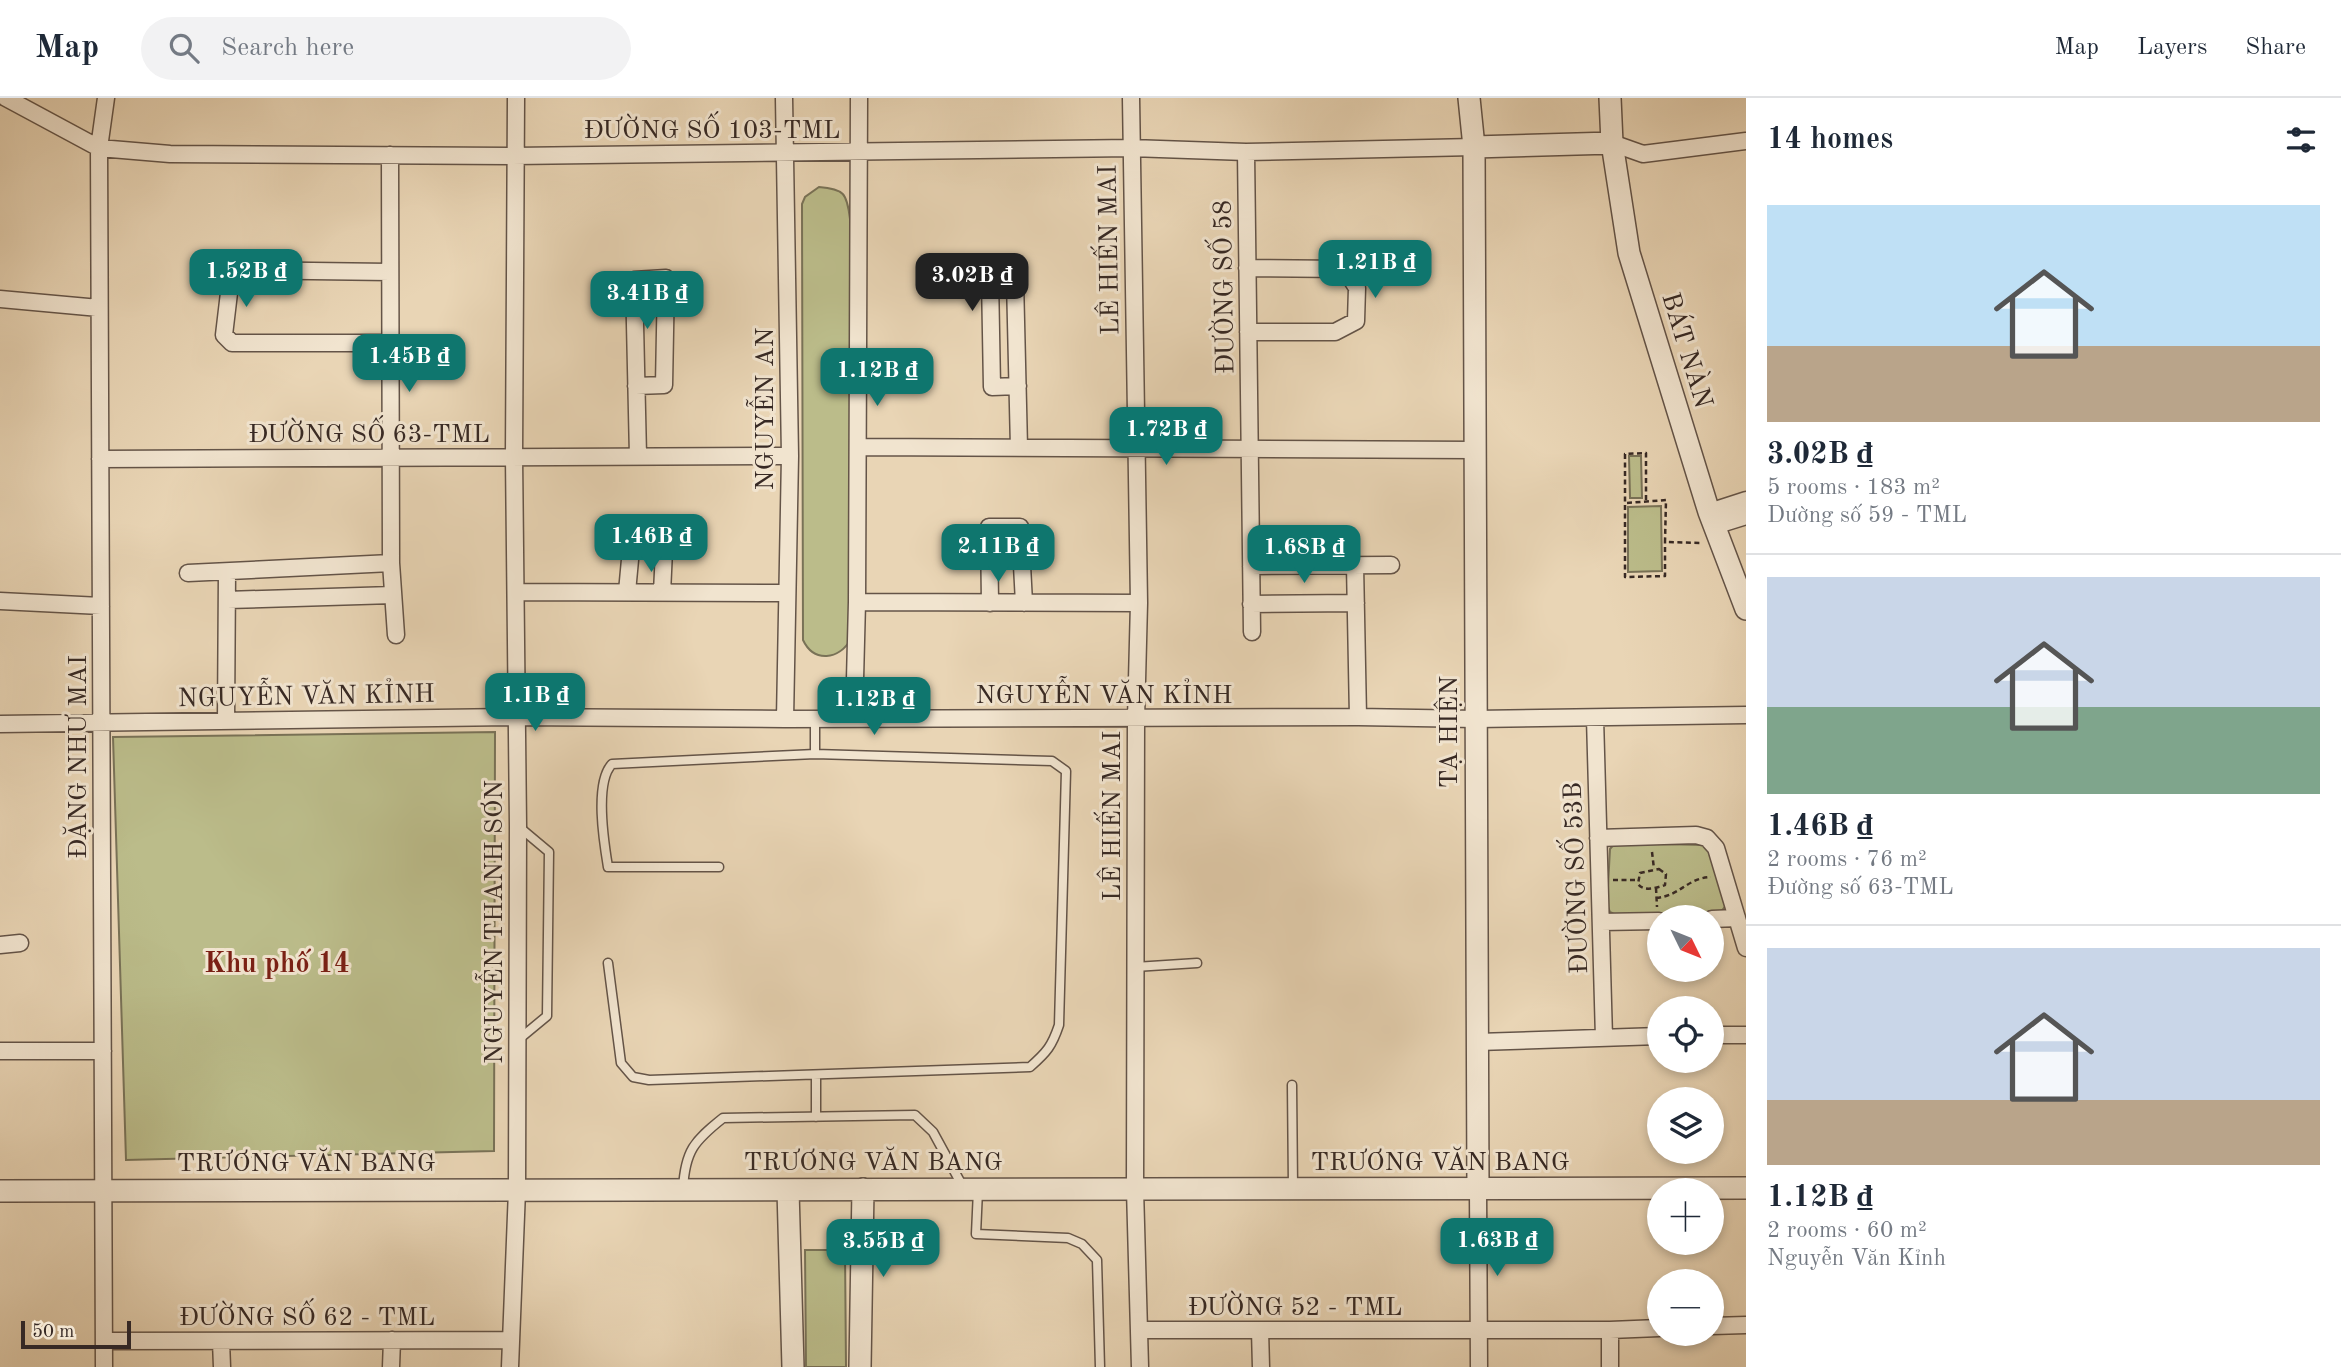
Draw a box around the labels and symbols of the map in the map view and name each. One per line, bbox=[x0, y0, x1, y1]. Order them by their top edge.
street label: ĐƯỜNG SỐ 103-TML bbox=[584, 111, 840, 144]
street label: LÊ HIẾN MAI bbox=[1089, 164, 1124, 336]
street label: ĐƯỜNG SỐ 58 bbox=[1203, 200, 1240, 375]
pin: 1.21B ₫ bbox=[1310, 240, 1440, 300]
pin: 1.52B ₫ bbox=[181, 250, 311, 309]
pin: 3.02B ₫ bbox=[907, 254, 1037, 313]
pin: 3.41B ₫ bbox=[582, 272, 712, 331]
street label: BÁT NÀN bbox=[1656, 289, 1720, 411]
street label: NGUYỄN AN bbox=[745, 327, 779, 491]
pin: 1.45B ₫ bbox=[344, 334, 474, 394]
pin: 1.12B ₫ bbox=[812, 348, 942, 408]
pin: 1.72B ₫ bbox=[1101, 408, 1231, 467]
street label: ĐƯỜNG SỐ 63-TML bbox=[248, 415, 490, 448]
pin: 1.46B ₫ bbox=[586, 514, 716, 574]
pin: 2.11B ₫ bbox=[933, 524, 1063, 584]
pin: 1.68B ₫ bbox=[1239, 526, 1369, 585]
street label: ĐẶNG NHƯ MAI bbox=[62, 655, 92, 859]
street label: NGUYỄN VĂN KỈNH bbox=[177, 674, 435, 712]
pin: 1.1B ₫ bbox=[478, 674, 592, 733]
street label: NGUYỄN VĂN KỈNH bbox=[975, 675, 1233, 709]
street label: TẠ HIỆN bbox=[1433, 676, 1463, 788]
pin: 1.12B ₫ bbox=[809, 678, 939, 737]
street label: LÊ HIẾN MAI bbox=[1093, 731, 1126, 901]
street label: NGUYỄN THANH SƠN bbox=[474, 780, 508, 1064]
street label: ĐƯỜNG SỐ 53B bbox=[1554, 781, 1593, 975]
north arrow bbox=[1647, 905, 1724, 982]
district label: Khu phố 14 bbox=[204, 948, 350, 979]
street label: TRƯƠNG VĂN BANG bbox=[743, 1146, 1003, 1176]
street label: TRƯƠNG VĂN BANG bbox=[1310, 1146, 1570, 1176]
street label: TRƯƠNG VĂN BANG bbox=[176, 1147, 436, 1177]
pin: 1.63B ₫ bbox=[1432, 1218, 1562, 1278]
pin: 3.55B ₫ bbox=[818, 1220, 948, 1279]
street label: ĐƯỜNG 52 - TML bbox=[1188, 1290, 1402, 1321]
street label: ĐƯỜNG SỐ 62 - TML bbox=[179, 1298, 435, 1331]
scale bar bbox=[21, 1318, 131, 1350]

